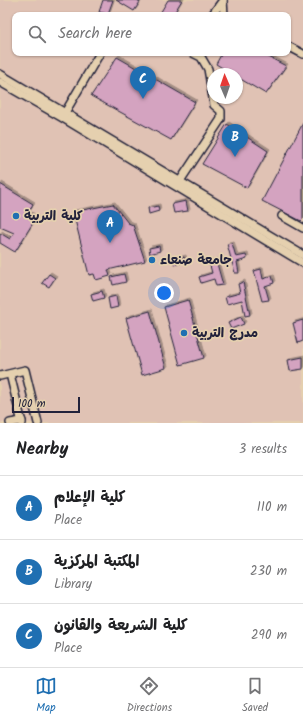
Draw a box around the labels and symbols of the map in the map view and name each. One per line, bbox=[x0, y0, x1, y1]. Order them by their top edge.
pin: C bbox=[130, 66, 156, 99]
north arrow bbox=[207, 68, 243, 104]
pin: B bbox=[222, 124, 248, 157]
place label: كلية التربية bbox=[24, 206, 83, 227]
pin: A bbox=[97, 210, 123, 243]
marker: كلية التربية bbox=[11, 211, 21, 221]
place label: جامعة صنعاء bbox=[160, 250, 232, 271]
marker: جامعة صنعاء bbox=[147, 255, 157, 265]
your location bbox=[154, 283, 174, 303]
place label: مدرج التربية bbox=[192, 323, 258, 344]
marker: مدرج التربية bbox=[179, 328, 189, 338]
scale bar bbox=[12, 395, 80, 414]

